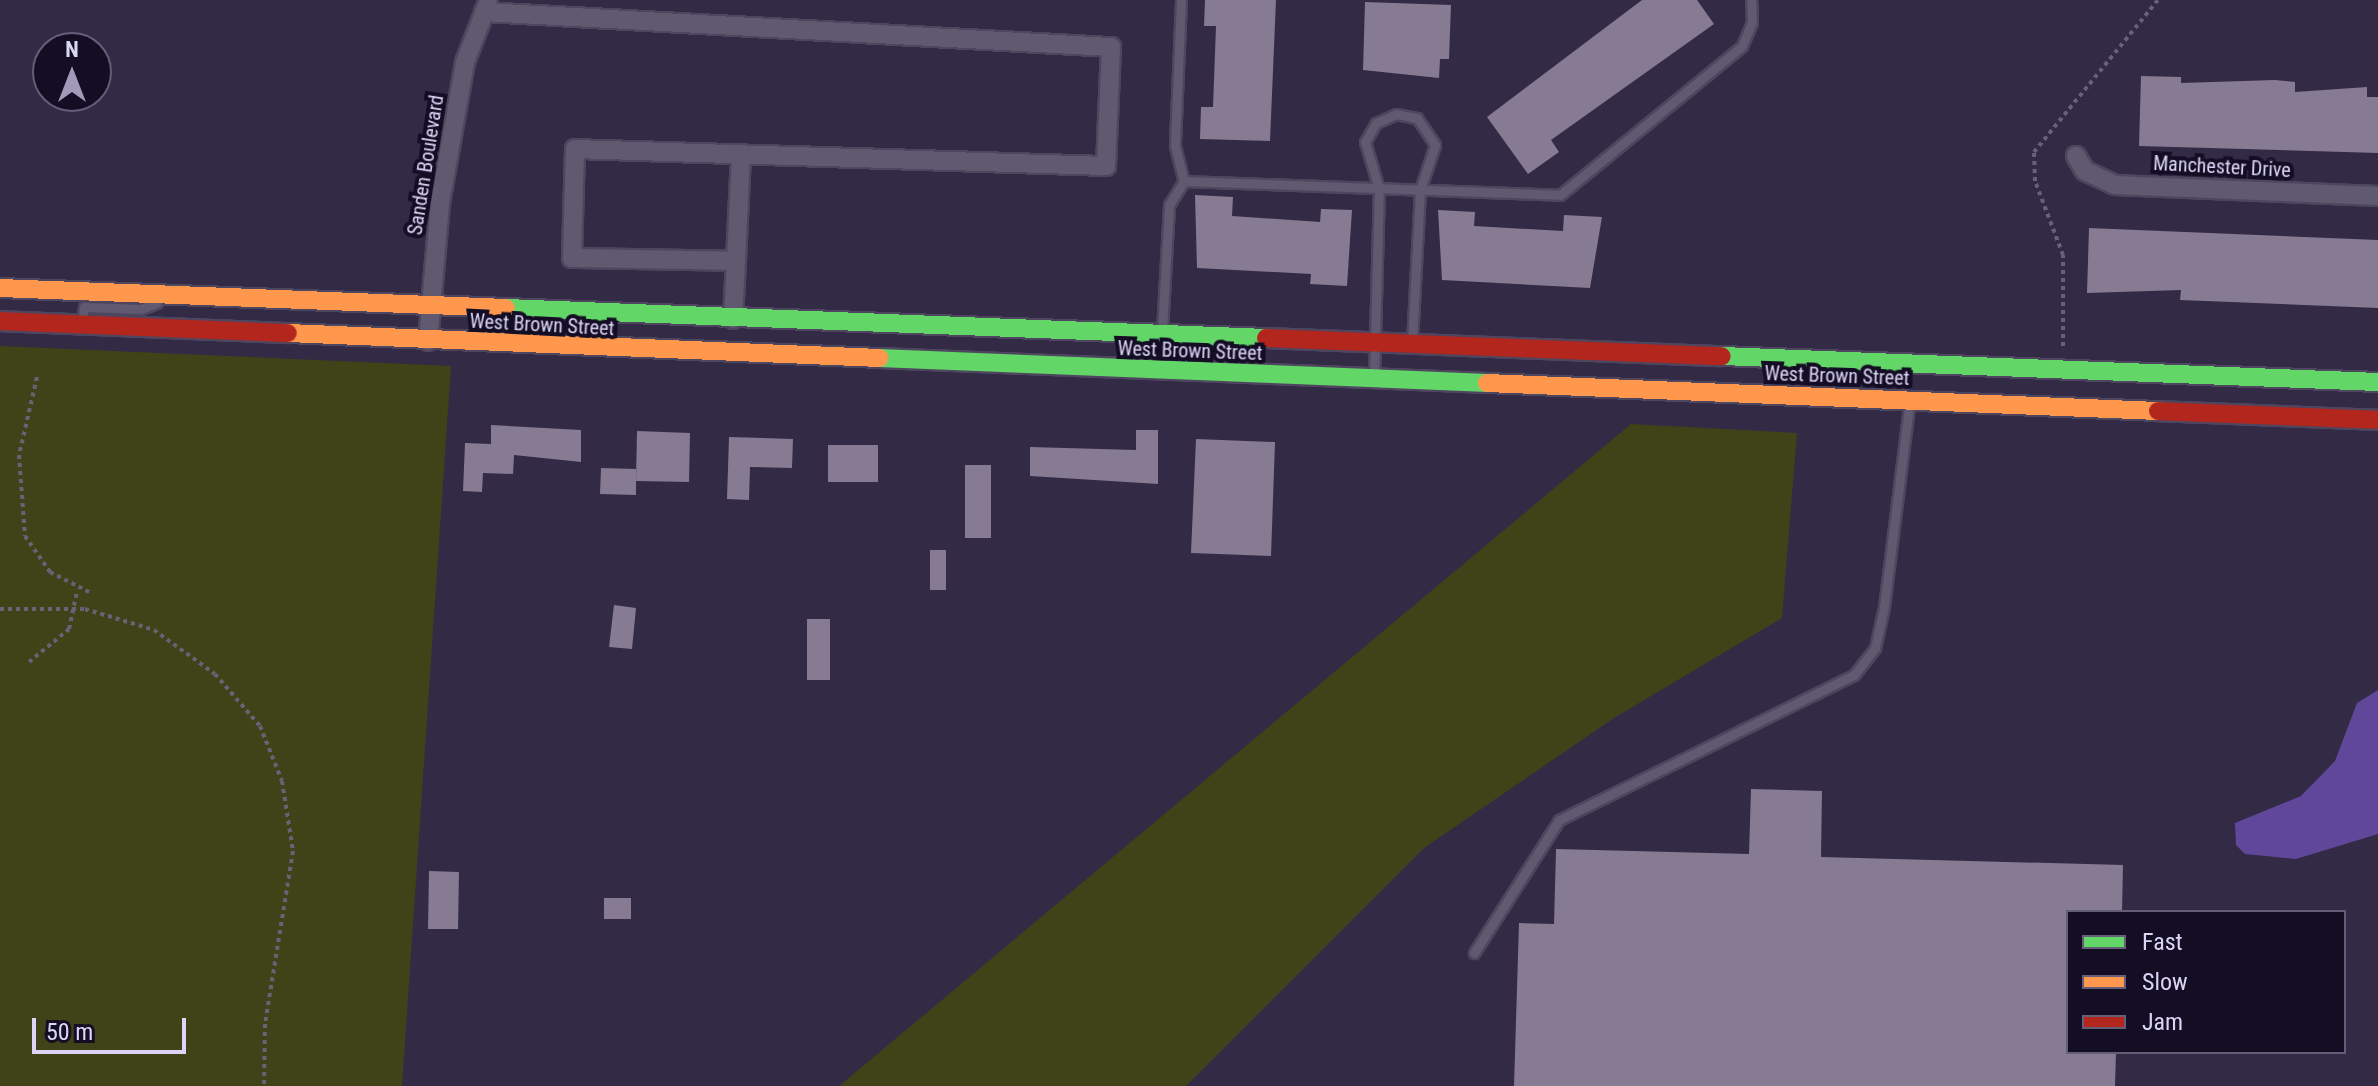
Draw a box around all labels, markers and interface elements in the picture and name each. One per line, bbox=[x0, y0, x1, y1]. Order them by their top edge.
north arrow bbox=[32, 32, 112, 112]
text: N bbox=[65, 37, 79, 62]
street label: Sanden Boulevard bbox=[403, 93, 449, 237]
street label: Manchester Drive bbox=[2153, 151, 2291, 183]
street label: West Brown Street bbox=[469, 309, 615, 341]
street label: West Brown Street bbox=[1117, 336, 1263, 366]
street label: West Brown Street bbox=[1764, 361, 1910, 391]
legend bbox=[2066, 910, 2346, 1054]
text: Fast bbox=[2142, 928, 2183, 956]
text: Slow bbox=[2142, 968, 2188, 996]
scale bar bbox=[36, 1002, 190, 1052]
text: Jam bbox=[2142, 1008, 2183, 1036]
text: 50 m bbox=[46, 1018, 93, 1046]

